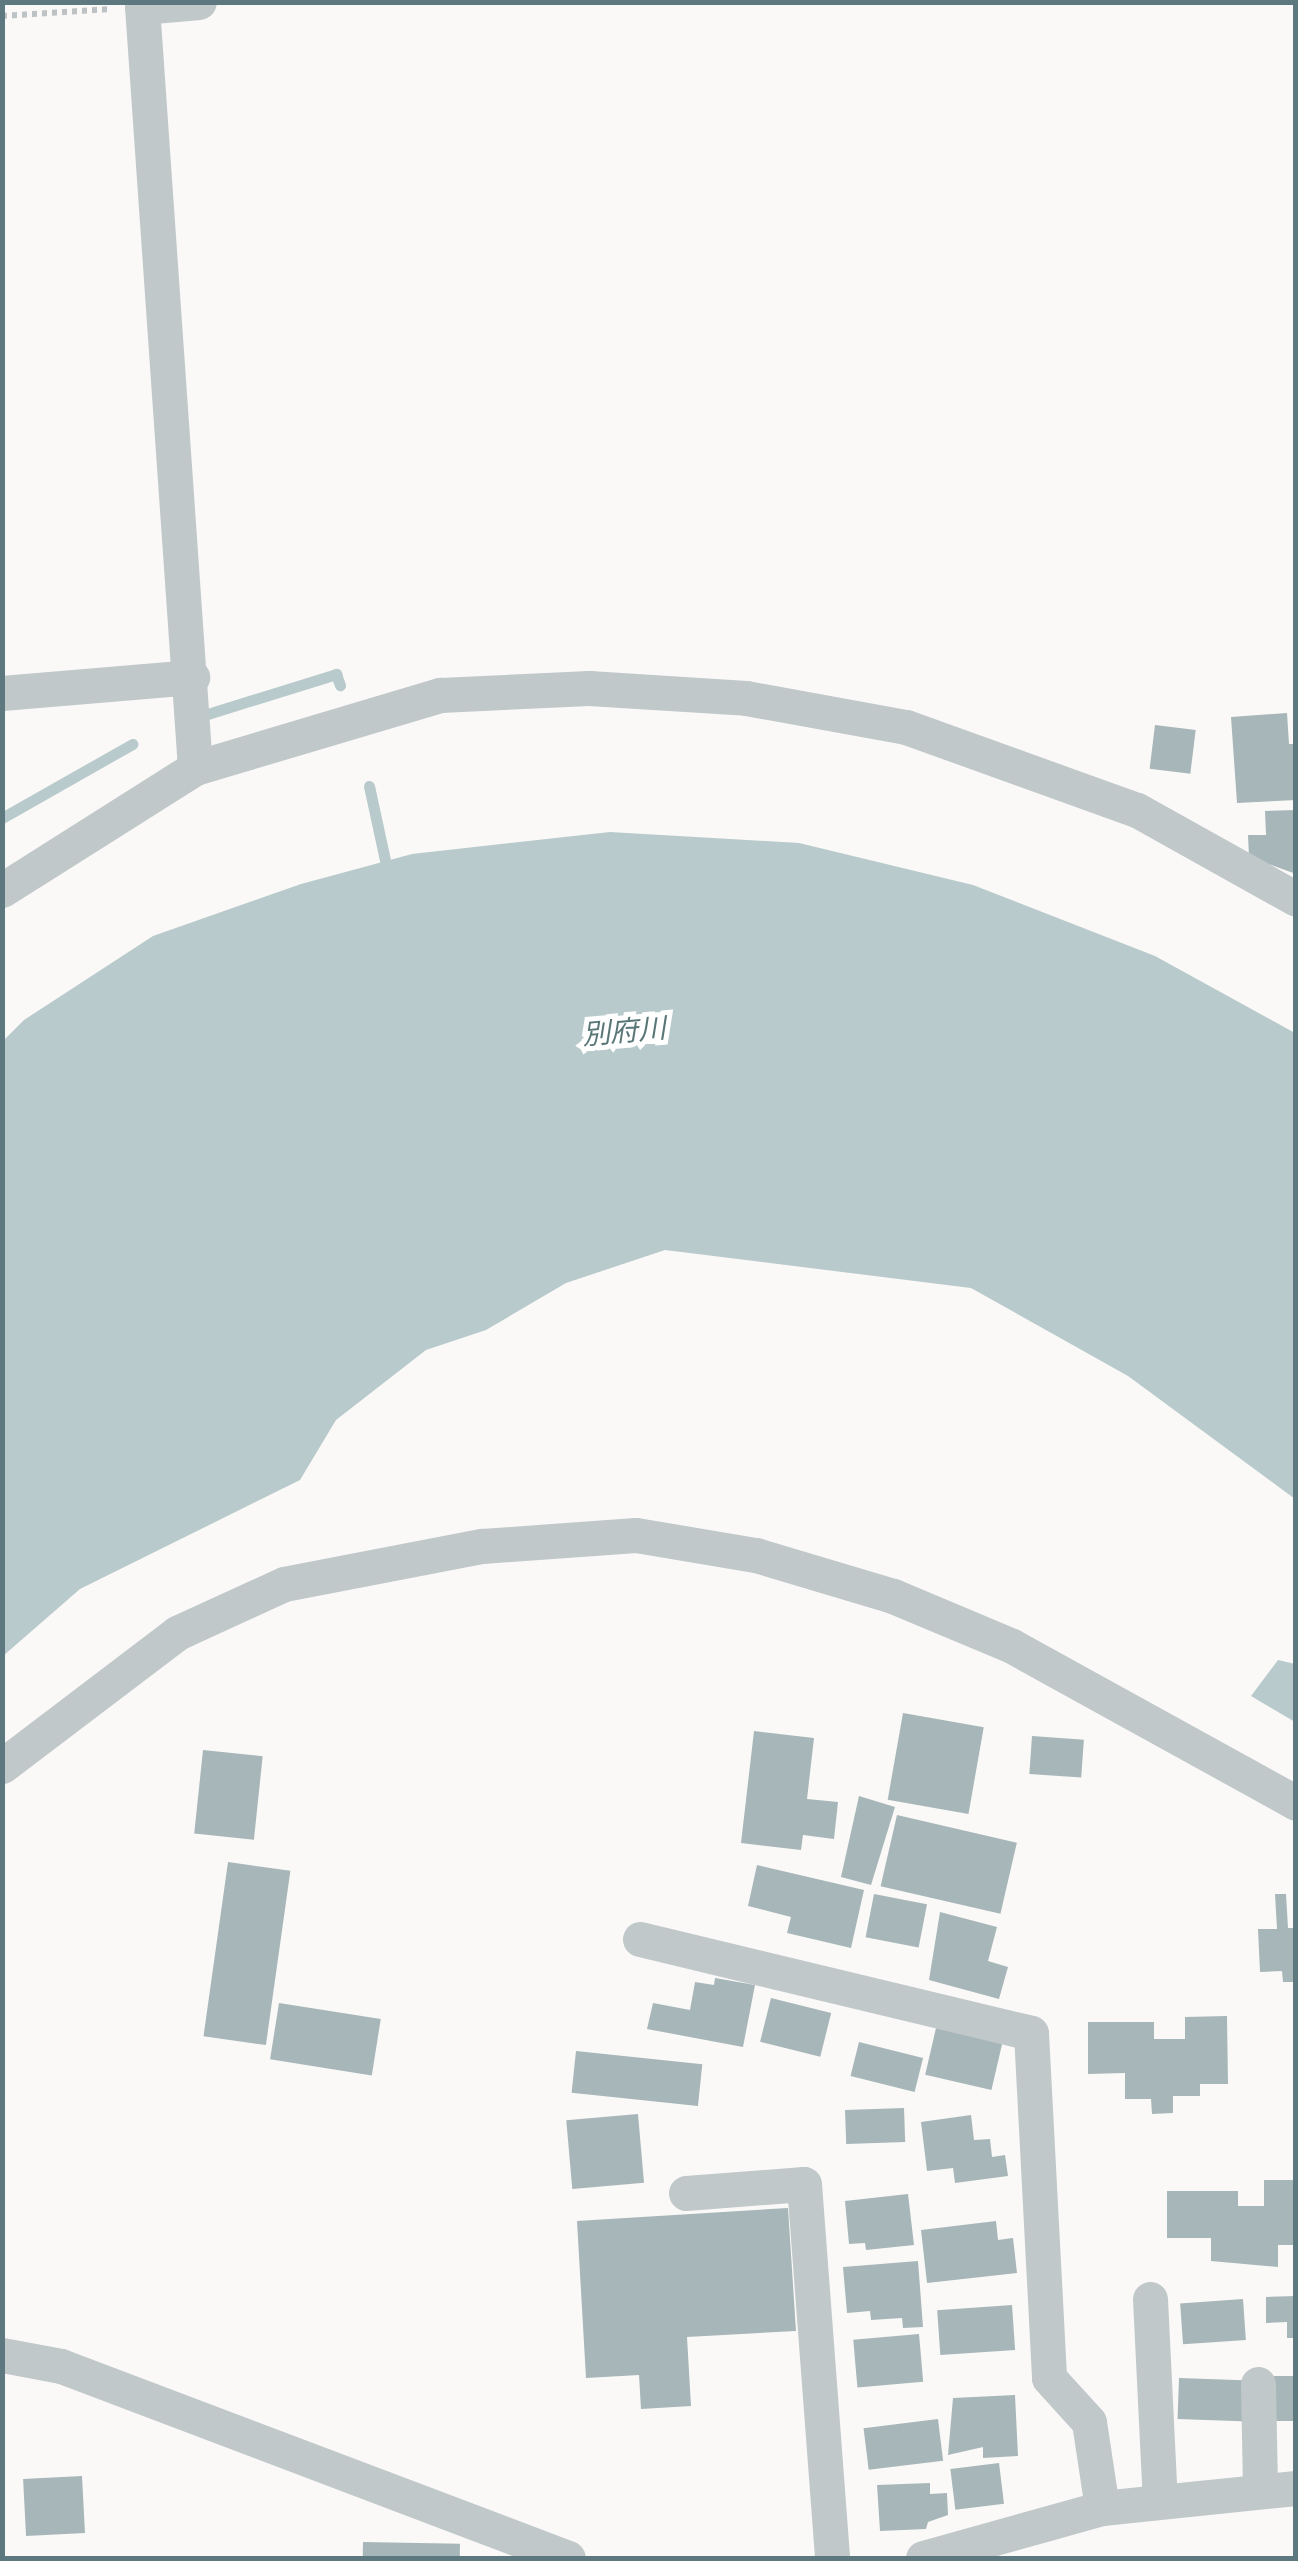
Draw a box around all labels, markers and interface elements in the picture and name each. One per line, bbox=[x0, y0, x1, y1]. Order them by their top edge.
water label: 別府川 bbox=[581, 1012, 667, 1052]

